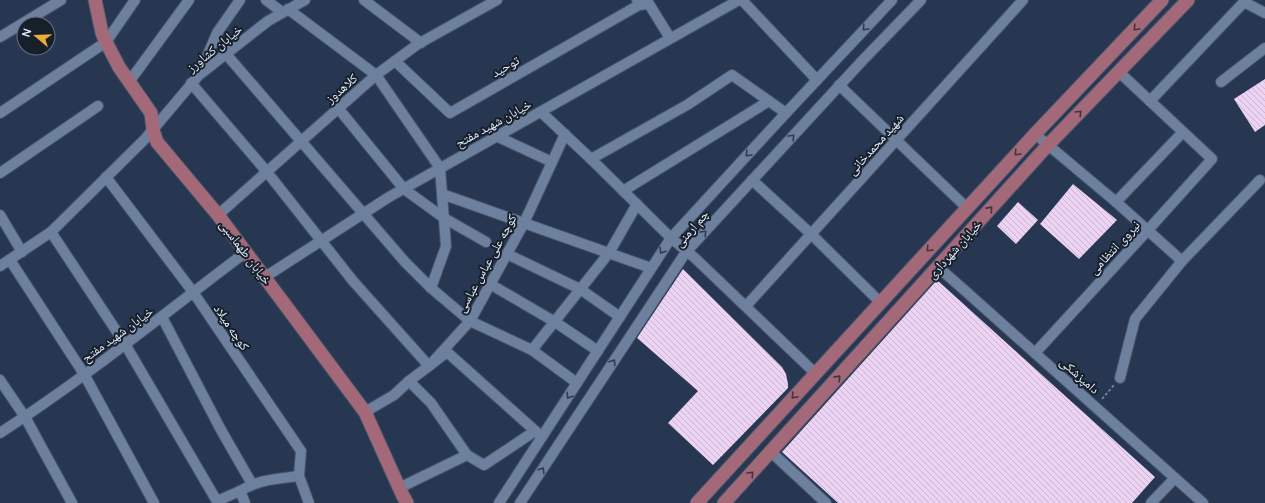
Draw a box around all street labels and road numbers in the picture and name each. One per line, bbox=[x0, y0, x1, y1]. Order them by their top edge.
street label: خیابان کشاورز bbox=[182, 20, 246, 77]
street label: توحید bbox=[488, 51, 522, 81]
street label: کلاهدوز bbox=[320, 69, 361, 108]
street label: خیابان شهید مفتح bbox=[452, 95, 535, 152]
street label: شهید محمدخانی bbox=[843, 109, 907, 179]
street label: چم ارمنی bbox=[670, 205, 712, 251]
street label: کوچه علی عباس عباسی bbox=[451, 210, 521, 315]
street label: خیابان طهماسبی bbox=[216, 216, 276, 288]
street label: خیابان شهرداری bbox=[923, 216, 985, 282]
street label: نیروی انتظامی bbox=[1084, 216, 1144, 278]
street label: کوچه میلاد bbox=[210, 300, 254, 354]
street label: خیابان شهید مفتح bbox=[77, 302, 157, 367]
street label: دامپزشکی bbox=[1056, 352, 1104, 398]

